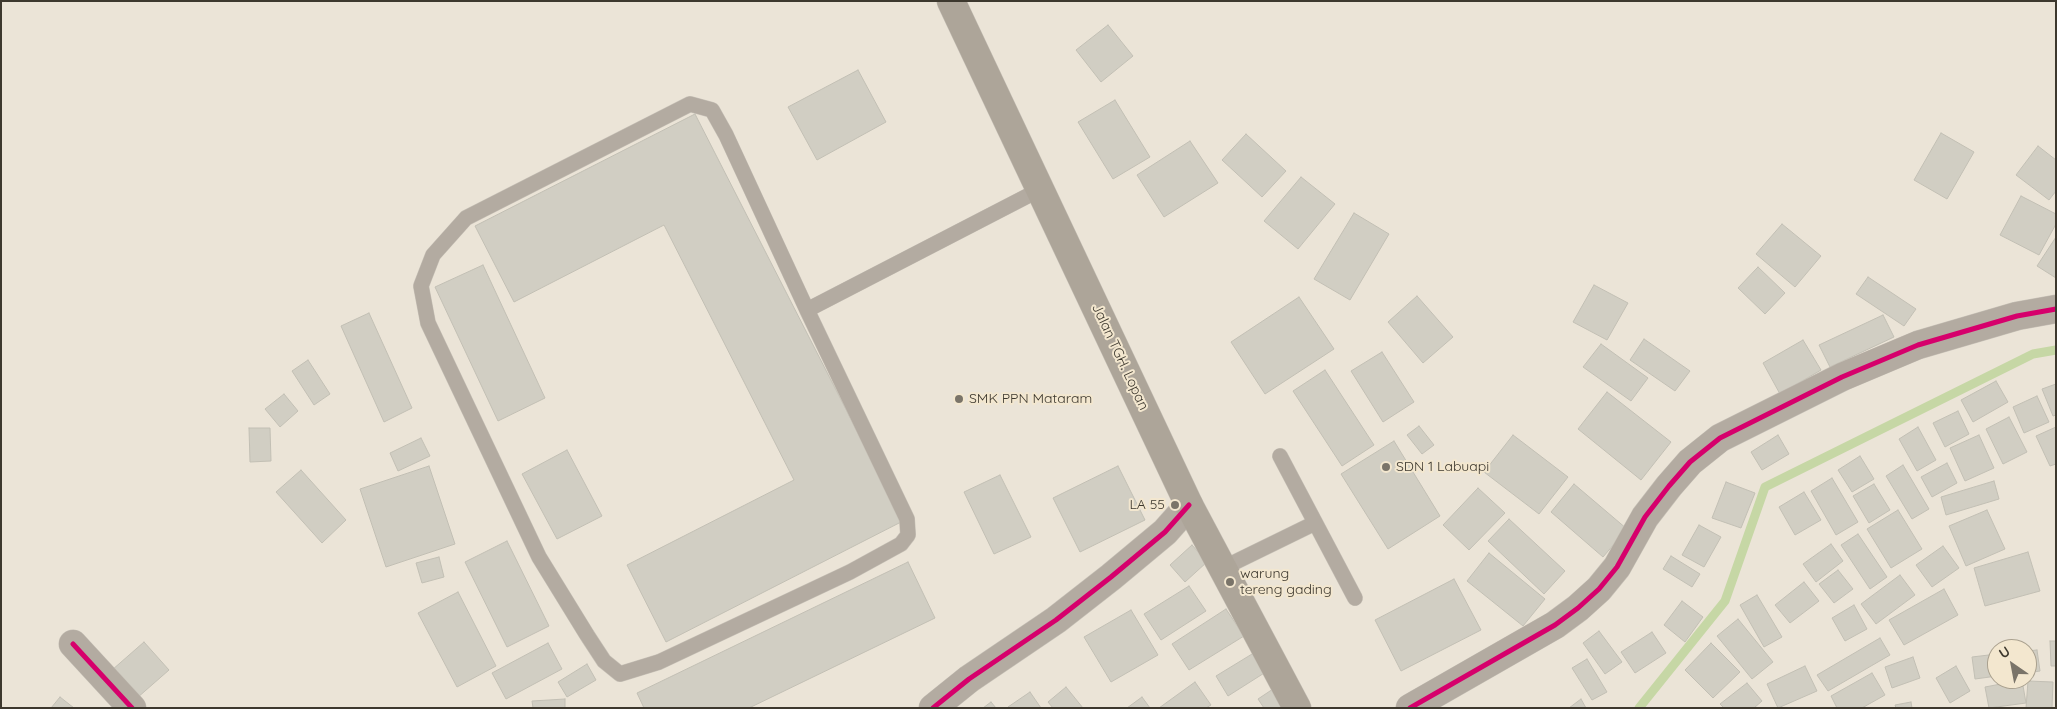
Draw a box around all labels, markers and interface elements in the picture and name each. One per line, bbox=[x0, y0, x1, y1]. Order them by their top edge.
street label: Jalan TGH. Lopan bbox=[1088, 301, 1152, 413]
place label: SMK PPN Mataram bbox=[969, 391, 1092, 407]
marker: SMK PPN Mataram bbox=[953, 393, 965, 405]
place label: SDN 1 Labuapi bbox=[1396, 459, 1489, 475]
marker: SDN 1 Labuapi bbox=[1380, 461, 1392, 473]
place label: LA 55 bbox=[1129, 497, 1165, 513]
marker: LA 55 bbox=[1169, 499, 1181, 511]
place label: warung tereng gading bbox=[1240, 566, 1332, 598]
marker: warung tereng gading bbox=[1224, 576, 1236, 588]
north arrow bbox=[1987, 639, 2037, 689]
text: U bbox=[1995, 642, 2013, 662]

